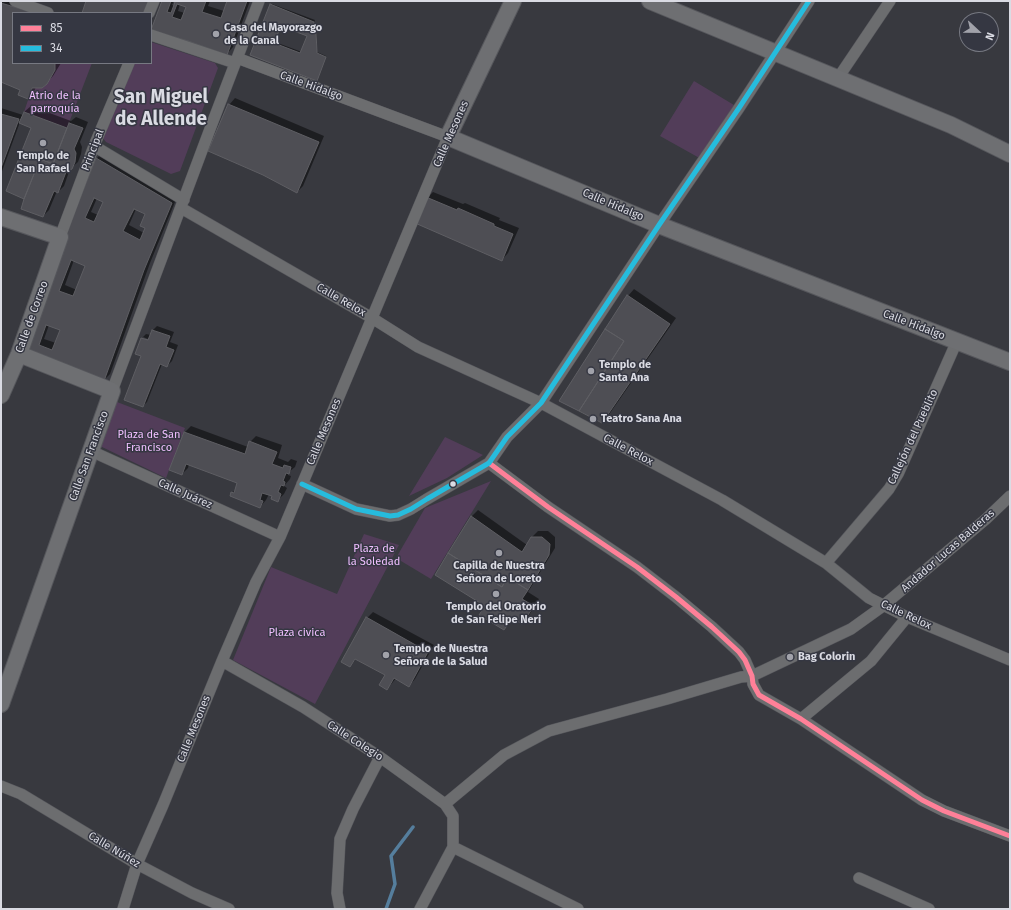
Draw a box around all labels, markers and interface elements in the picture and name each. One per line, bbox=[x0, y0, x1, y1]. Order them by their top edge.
legend bbox=[12, 12, 152, 64]
north arrow bbox=[959, 12, 999, 52]
text: 85 bbox=[50, 21, 63, 35]
place label: Casa del Mayorazgo de la Canal bbox=[224, 21, 322, 47]
marker: Casa del Mayorazgo de la Canal bbox=[211, 29, 221, 39]
text: N bbox=[982, 30, 997, 42]
text: 34 bbox=[50, 41, 62, 55]
street label: Calle Hidalgo bbox=[278, 69, 344, 103]
district label: San Miguel de Allende bbox=[114, 87, 208, 131]
park label: Atrio de la parroquía bbox=[29, 89, 81, 115]
street label: Calle Mesones bbox=[431, 99, 471, 169]
street label: Principal bbox=[79, 127, 107, 173]
marker: Templo de San Rafael bbox=[38, 138, 48, 148]
place label: Templo de San Rafael bbox=[17, 149, 69, 175]
street label: Calle Hidalgo bbox=[580, 186, 646, 224]
street label: Calle de Correo bbox=[13, 279, 51, 355]
street label: Calle Relox bbox=[314, 281, 368, 319]
street label: Calle Hidalgo bbox=[881, 307, 947, 343]
place label: Templo de Santa Ana bbox=[599, 358, 651, 384]
marker: Templo de Santa Ana bbox=[586, 366, 596, 376]
street label: Callejón del Pueblito bbox=[885, 387, 941, 487]
street label: Calle Mesones bbox=[304, 397, 344, 467]
street label: Calle San Francisco bbox=[67, 409, 111, 503]
place label: Teatro Sana Ana bbox=[601, 412, 682, 426]
marker: Teatro Sana Ana bbox=[588, 414, 598, 424]
park label: Plaza de San Francisco bbox=[118, 428, 180, 454]
street label: Calle Relox bbox=[601, 431, 655, 469]
street label: Calle Juárez bbox=[156, 476, 214, 512]
unlabelled marker bbox=[448, 479, 458, 489]
street label: Andador Lucas Balderas bbox=[899, 507, 997, 595]
park label: Plaza de la Soledad bbox=[348, 542, 400, 568]
marker: Capilla de Nuestra Señora de Loreto bbox=[494, 548, 504, 558]
place label: Capilla de Nuestra Señora de Loreto bbox=[453, 559, 545, 585]
marker: Templo del Oratorio de San Felipe Neri bbox=[491, 589, 501, 599]
street label: Calle Relox bbox=[878, 597, 934, 633]
place label: Templo del Oratorio de San Felipe Neri bbox=[446, 600, 546, 626]
park label: Plaza civica bbox=[269, 626, 325, 640]
place label: Templo de Nuestra Señora de la Salud bbox=[394, 642, 488, 668]
marker: Templo de Nuestra Señora de la Salud bbox=[381, 650, 391, 660]
place label: Bag Colorin bbox=[798, 650, 855, 664]
marker: Bag Colorin bbox=[785, 652, 795, 662]
street label: Calle Mesones bbox=[175, 694, 213, 764]
street label: Calle Colegio bbox=[325, 718, 385, 764]
street label: Calle Núñez bbox=[86, 829, 142, 871]

